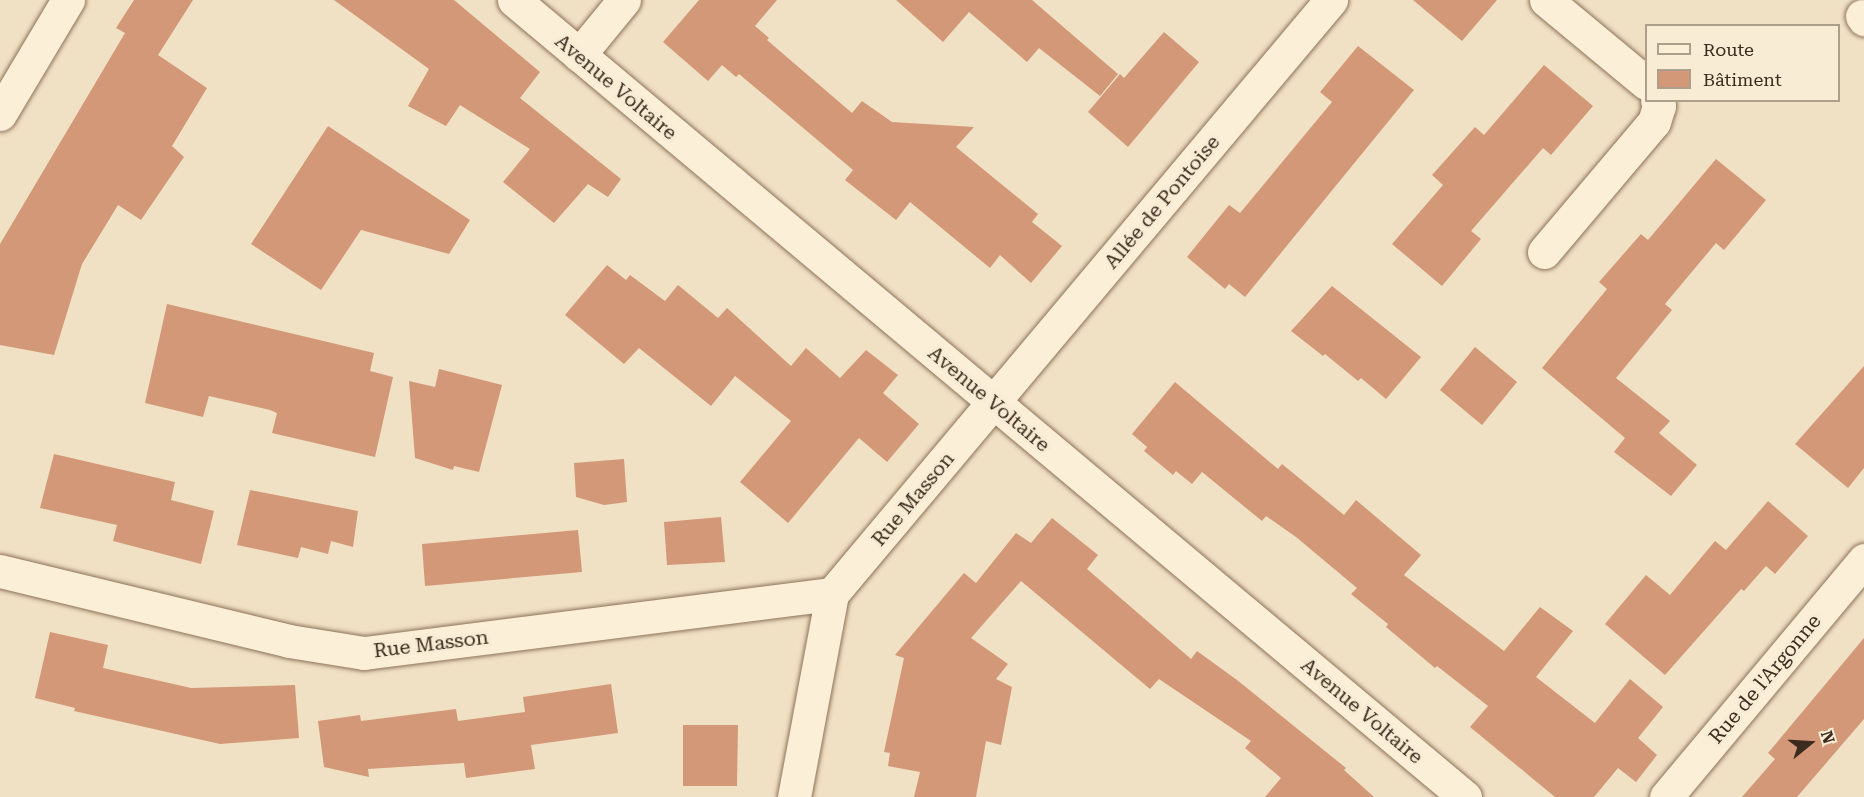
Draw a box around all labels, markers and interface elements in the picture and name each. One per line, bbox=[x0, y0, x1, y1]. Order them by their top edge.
legend bbox=[1645, 24, 1840, 102]
street label: Avenue Voltaire bbox=[550, 29, 682, 145]
text: Route bbox=[1703, 39, 1754, 60]
text: Bâtiment bbox=[1703, 69, 1782, 90]
street label: Allée de Pontoise bbox=[1099, 130, 1225, 274]
street label: Avenue Voltaire bbox=[923, 341, 1055, 457]
street label: Rue Masson bbox=[867, 447, 959, 551]
street label: Rue de l'Argonne bbox=[1704, 609, 1826, 749]
street label: Rue Masson bbox=[372, 625, 490, 663]
street label: Avenue Voltaire bbox=[1296, 653, 1428, 769]
north arrow bbox=[1780, 713, 1840, 773]
text: N bbox=[1817, 728, 1839, 746]

